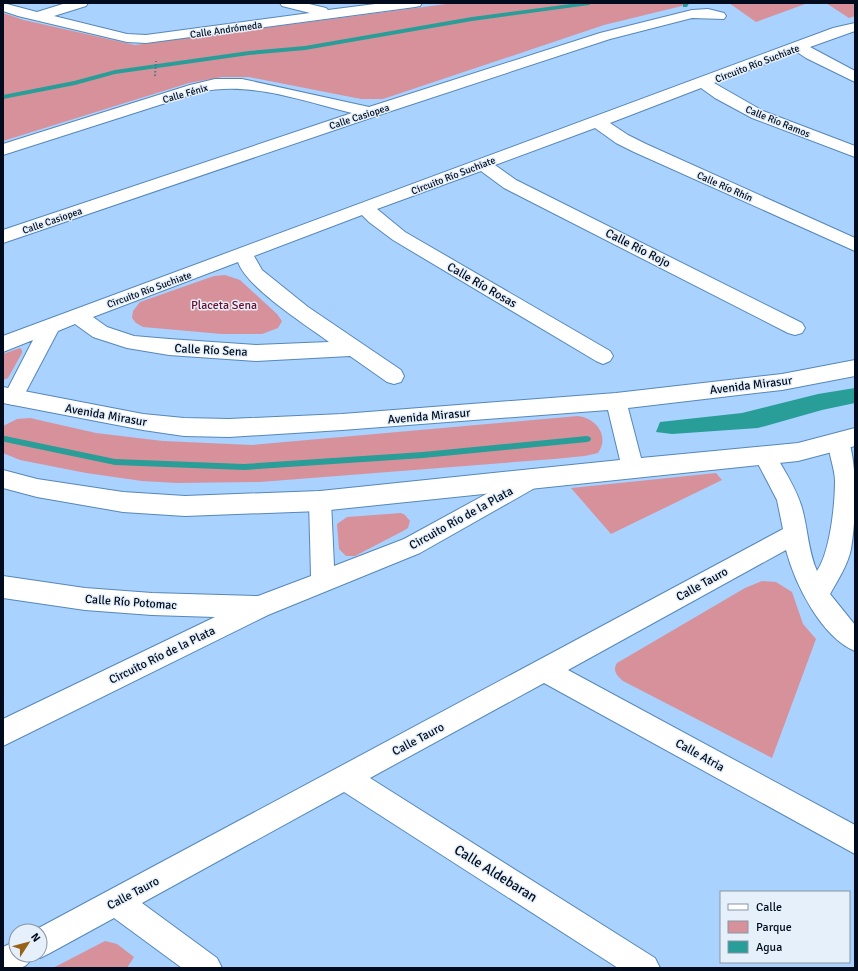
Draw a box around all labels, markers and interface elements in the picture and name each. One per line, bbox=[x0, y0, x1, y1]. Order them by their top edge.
street label: Calle Andrómeda bbox=[189, 19, 263, 41]
street label: Circuito Río Suchiate bbox=[714, 42, 801, 86]
street label: Calle Fénix bbox=[161, 82, 210, 106]
street label: Calle Casiopea bbox=[328, 102, 391, 132]
street label: Calle Río Ramos bbox=[744, 104, 812, 141]
street label: Circuito Río Suchiate bbox=[410, 154, 497, 198]
street label: Calle Río Rhín bbox=[695, 169, 754, 205]
street label: Calle Casiopea bbox=[21, 205, 84, 237]
street label: Calle Río Rojo bbox=[603, 226, 673, 271]
street label: Calle Río Rosas bbox=[444, 259, 519, 311]
street label: Circuito Río Suchiate bbox=[105, 269, 193, 311]
park label: Placeta Sena bbox=[191, 298, 257, 313]
street label: Calle Río Sena bbox=[174, 341, 248, 360]
street label: Avenida Mirasur bbox=[709, 373, 794, 398]
street label: Avenida Mirasur bbox=[64, 401, 149, 430]
street label: Avenida Mirasur bbox=[387, 405, 472, 428]
street label: Circuito Río de la Plata bbox=[407, 484, 516, 553]
street label: Calle Tauro bbox=[674, 564, 731, 605]
street label: Calle Río Potomac bbox=[84, 592, 178, 613]
street label: Circuito Río de la Plata bbox=[107, 623, 218, 688]
street label: Calle Tauro bbox=[390, 719, 447, 759]
street label: Calle Atria bbox=[673, 736, 727, 775]
street label: Calle Aldebaran bbox=[451, 841, 540, 906]
street label: Calle Tauro bbox=[105, 873, 162, 913]
legend bbox=[720, 891, 850, 963]
text: Calle bbox=[756, 900, 782, 915]
text: Parque bbox=[756, 920, 792, 935]
north arrow bbox=[8, 923, 48, 963]
text: N bbox=[28, 930, 43, 944]
text: Agua bbox=[756, 940, 782, 955]

